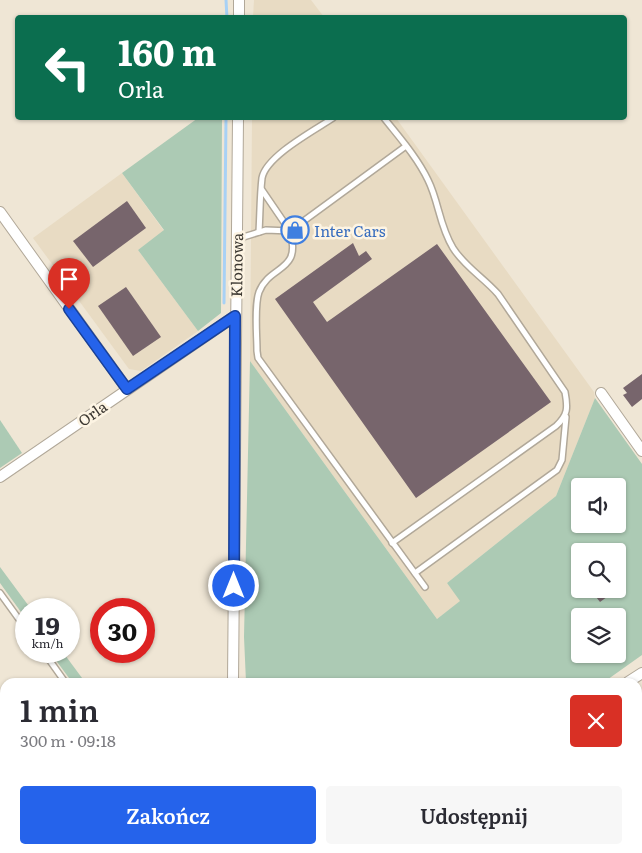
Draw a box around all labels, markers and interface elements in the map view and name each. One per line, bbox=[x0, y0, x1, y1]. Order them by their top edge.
text: 160 m bbox=[118, 25, 216, 77]
icon: left bbox=[35, 35, 100, 100]
text: Orla bbox=[118, 72, 164, 105]
shop icon: Inter Cars bbox=[280, 215, 310, 245]
place label: Inter Cars bbox=[314, 219, 386, 242]
street label: Klonowa bbox=[224, 232, 248, 297]
pin bbox=[48, 258, 90, 309]
icon: arrive bbox=[55, 265, 83, 293]
street label: Orla bbox=[73, 394, 112, 431]
map controls bbox=[571, 478, 626, 663]
button: sound bbox=[571, 478, 626, 533]
button: search bbox=[571, 543, 626, 598]
position arrow bbox=[207, 559, 259, 611]
speed limit sign: 30 bbox=[90, 598, 155, 663]
text: 19 bbox=[35, 606, 60, 643]
button: layers bbox=[571, 608, 626, 663]
text: km/h bbox=[32, 634, 63, 652]
text: 1 min bbox=[20, 687, 99, 731]
button: close bbox=[570, 695, 622, 747]
text: 300 m · 09:18 bbox=[20, 728, 116, 752]
button: Zakończ bbox=[20, 786, 316, 844]
button: Udostępnij bbox=[326, 786, 622, 844]

